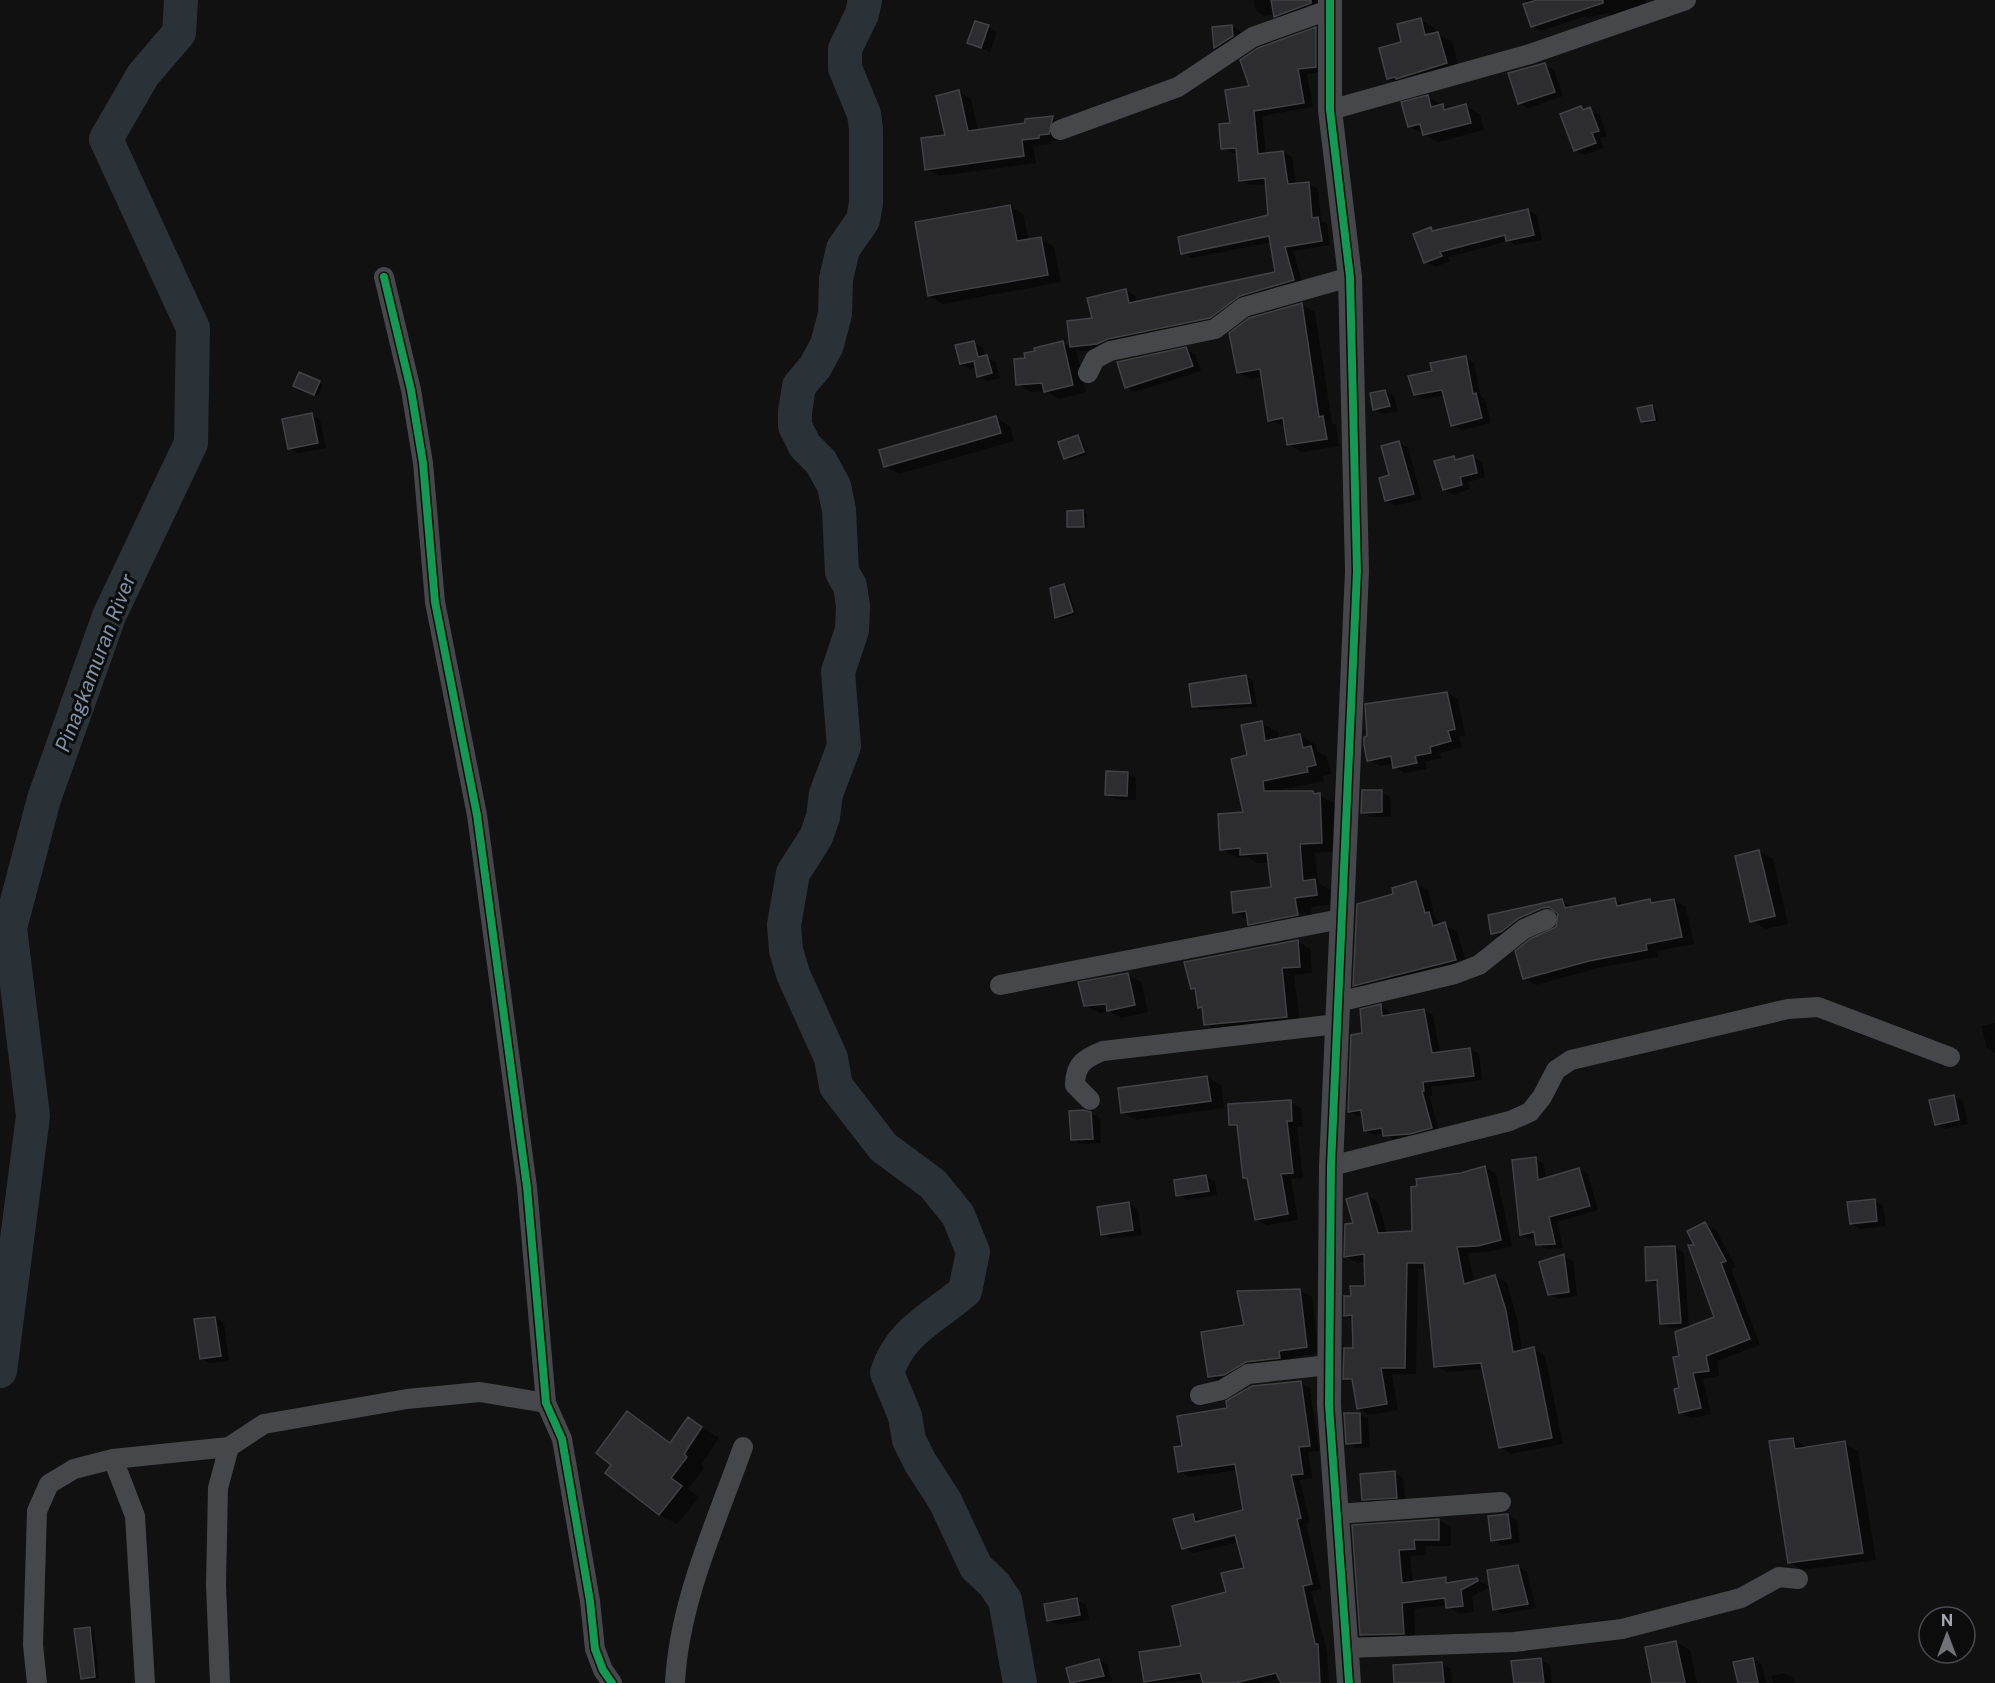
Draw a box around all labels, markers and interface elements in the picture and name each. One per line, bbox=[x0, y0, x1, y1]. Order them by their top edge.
water label: Pinagkamuran River bbox=[50, 569, 141, 756]
north arrow bbox=[1917, 1605, 1977, 1665]
text: N bbox=[1941, 1611, 1953, 1630]

